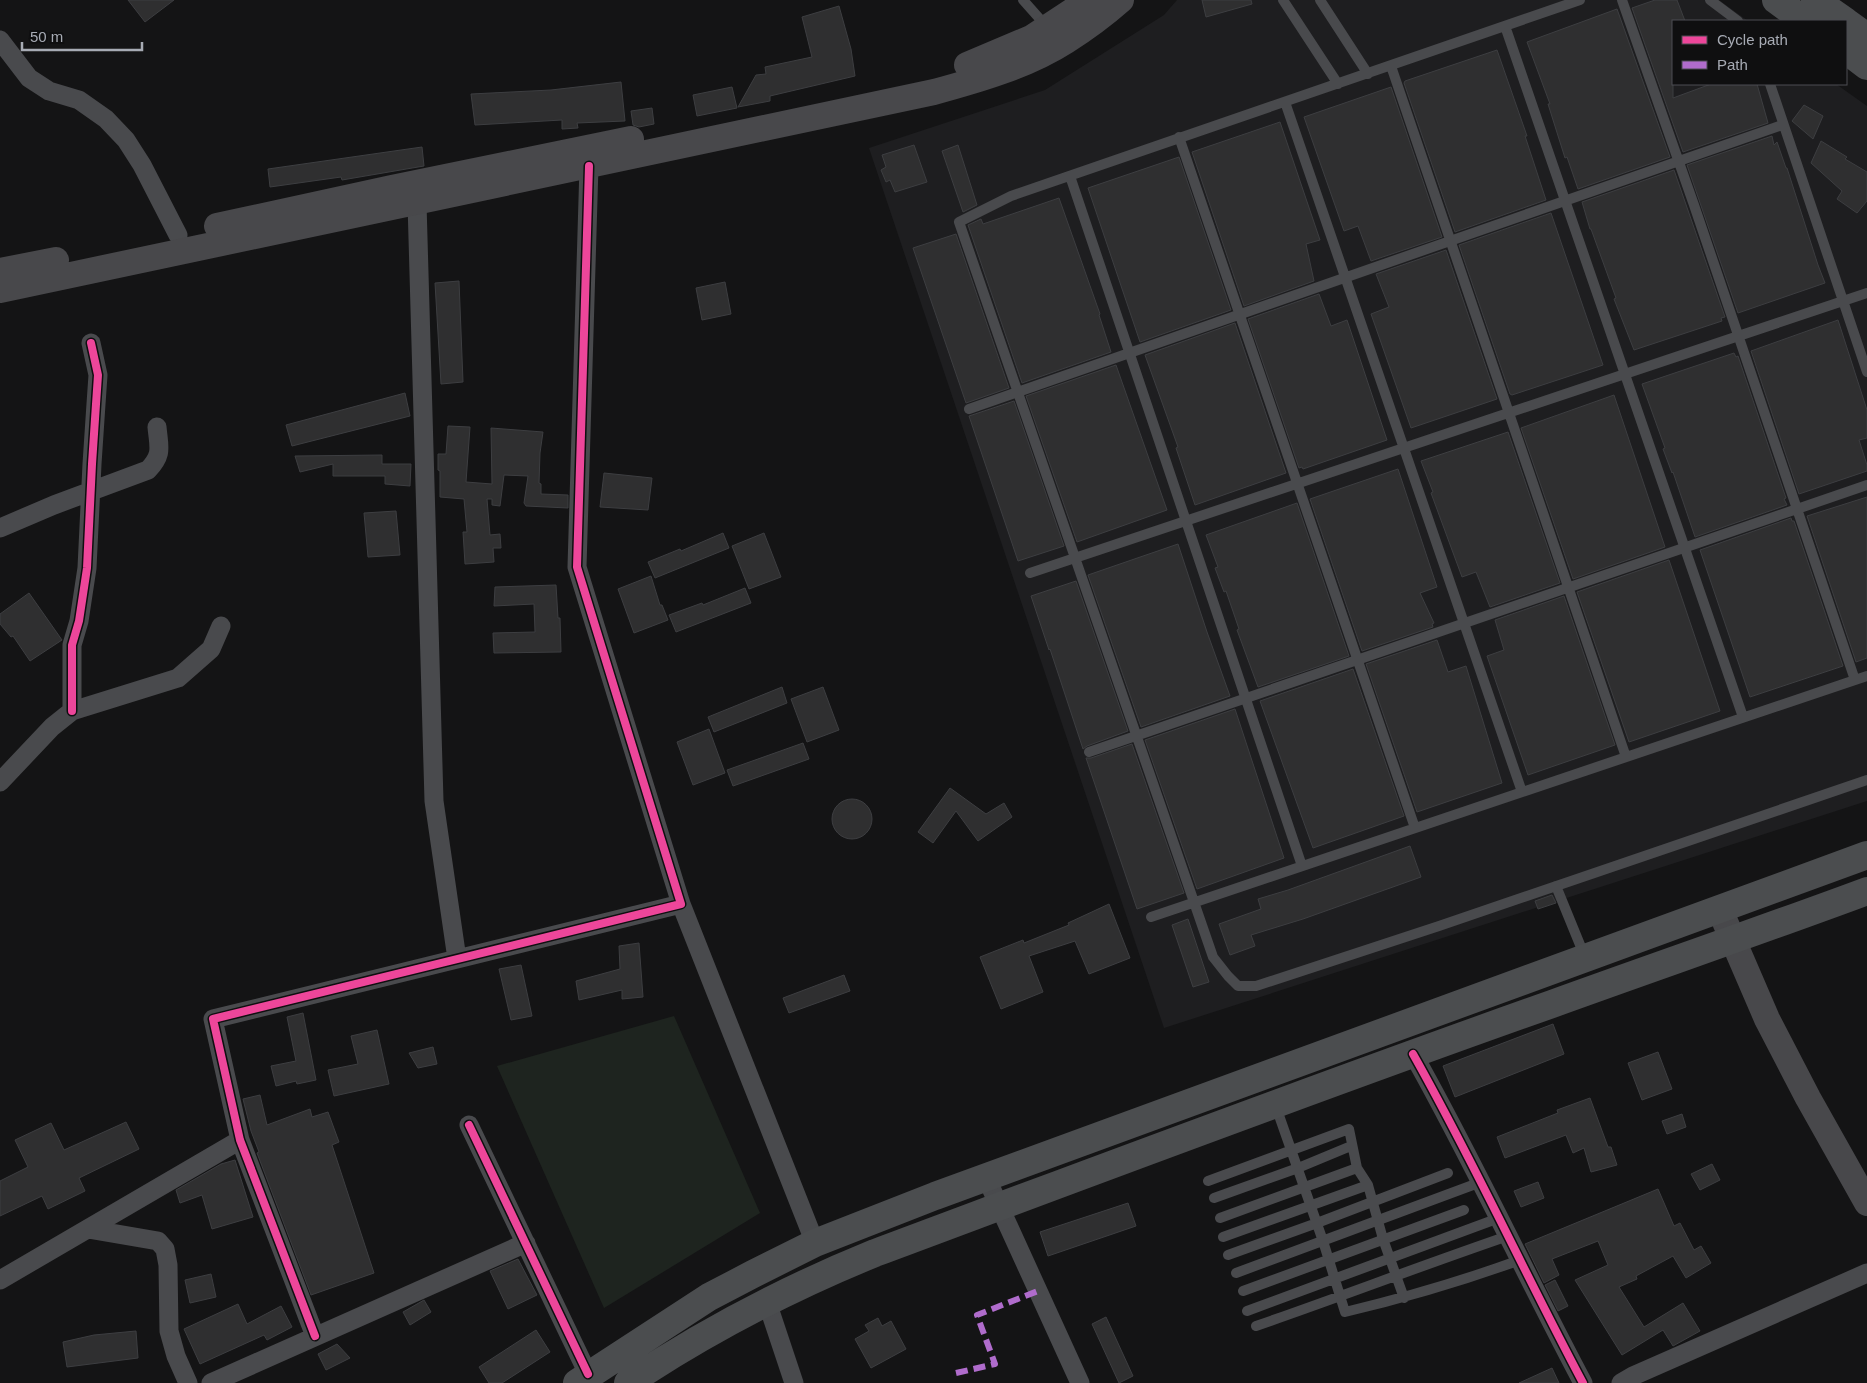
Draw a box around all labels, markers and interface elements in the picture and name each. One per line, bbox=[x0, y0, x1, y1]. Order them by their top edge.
scale bar bbox=[22, 20, 142, 52]
legend bbox=[1672, 20, 1847, 85]
text: 50 m bbox=[30, 28, 63, 45]
text: Cycle path bbox=[1717, 31, 1788, 48]
text: Path bbox=[1717, 56, 1748, 73]

